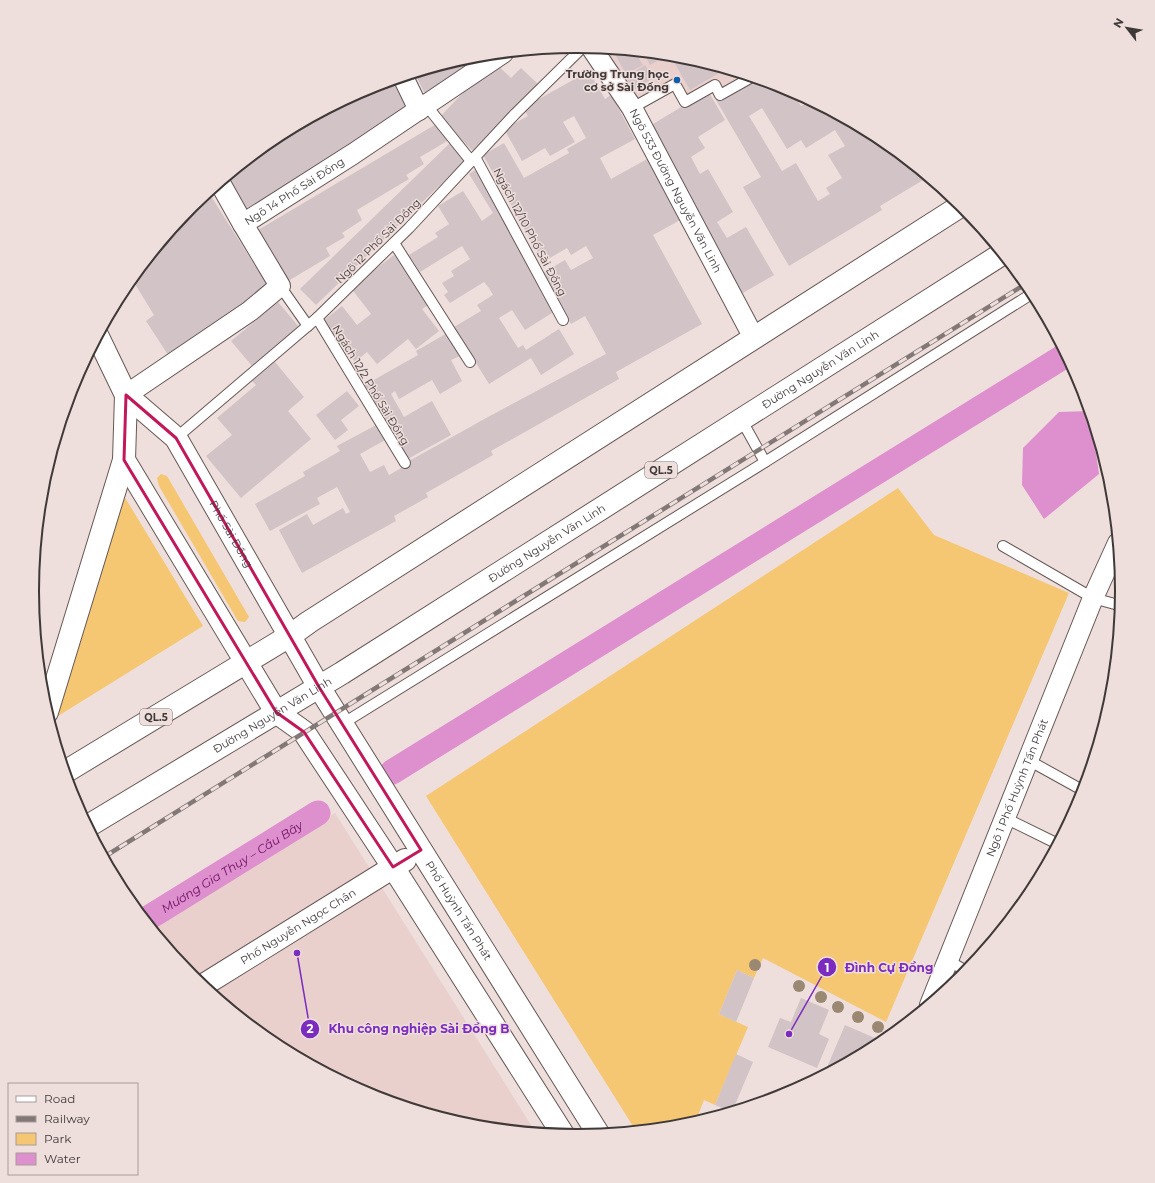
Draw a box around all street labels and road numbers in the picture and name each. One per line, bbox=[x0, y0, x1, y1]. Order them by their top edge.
street label: Ngõ 533 Đường Nguyễn Văn Linh bbox=[627, 106, 725, 275]
street label: Ngõ 14 Phố Sài Đồng bbox=[242, 154, 347, 228]
street label: Ngách 12/10 Phố Sài Đồng bbox=[490, 166, 570, 298]
street label: Ngõ 12 Phố Sài Đồng bbox=[333, 196, 423, 286]
street label: Ngách 12/2 Phố Sài Đồng bbox=[330, 322, 412, 448]
street label: Đường Nguyễn Văn Linh bbox=[759, 327, 881, 412]
road number: QL.5 bbox=[645, 462, 677, 478]
street label: Phố Sài Đồng bbox=[206, 498, 256, 570]
street label: Đường Nguyễn Văn Linh bbox=[486, 501, 608, 585]
street label: Đường Nguyễn Văn Linh bbox=[210, 674, 334, 756]
road number: QL.5 bbox=[140, 709, 172, 725]
street label: Ngõ 1 Phố Huỳnh Tấn Phát bbox=[983, 716, 1051, 859]
street label: Phố Huỳnh Tấn Phát bbox=[422, 858, 495, 963]
street label: Phố Nguyễn Ngọc Chân bbox=[238, 885, 358, 968]

